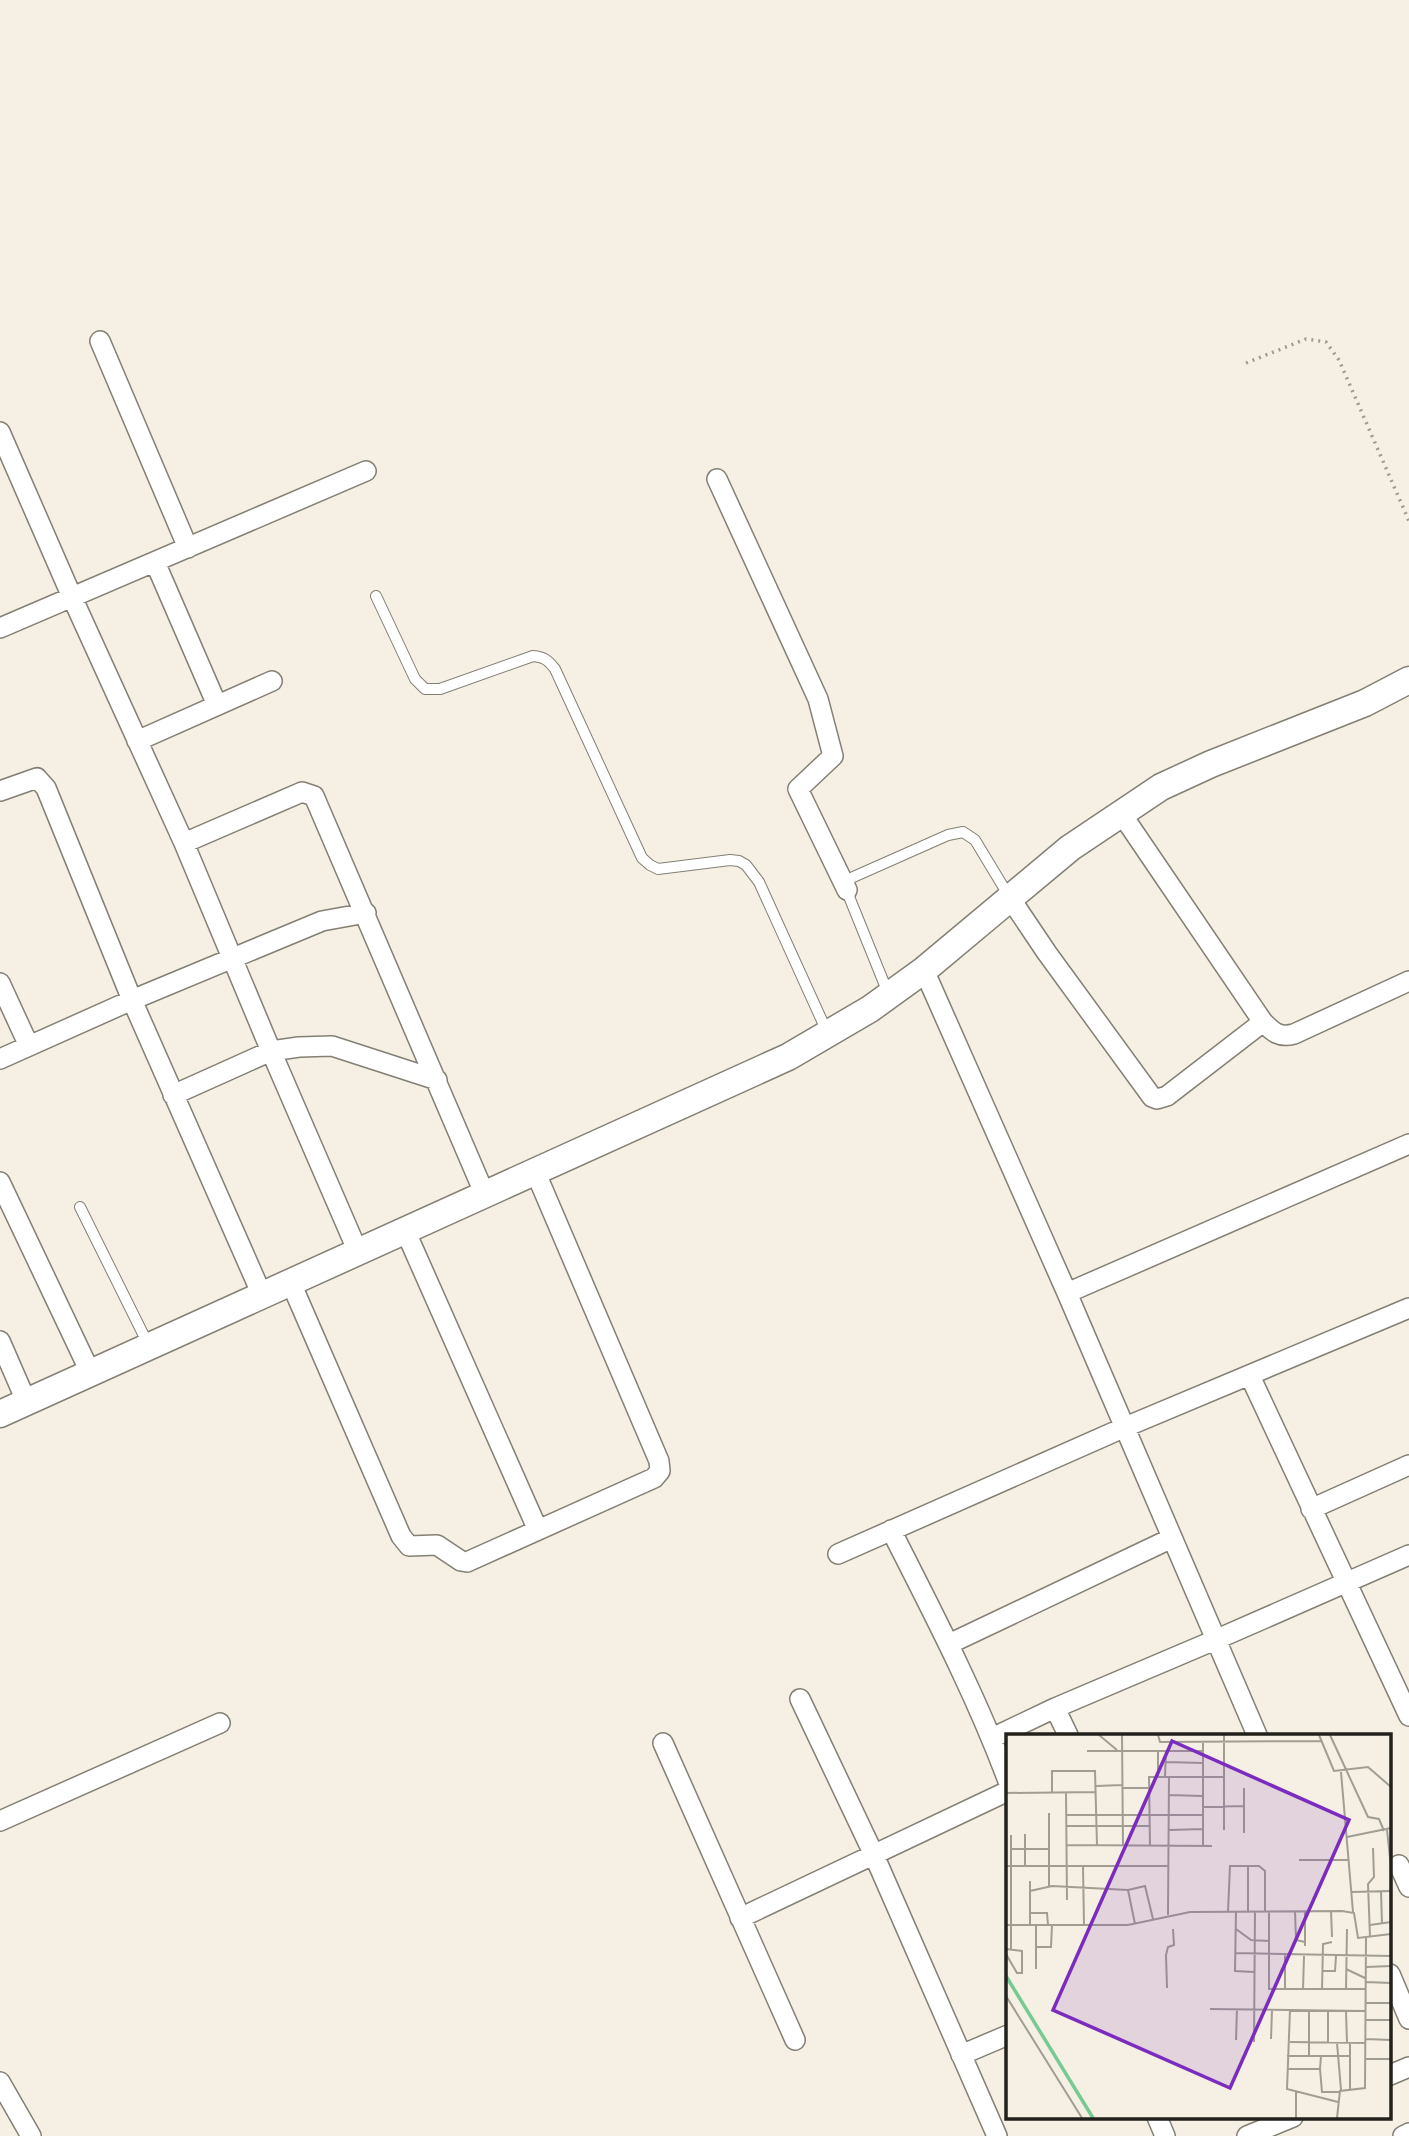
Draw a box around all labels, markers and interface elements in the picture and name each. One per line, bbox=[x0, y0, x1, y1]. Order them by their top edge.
inset map bbox=[1006, 1734, 1392, 2118]

